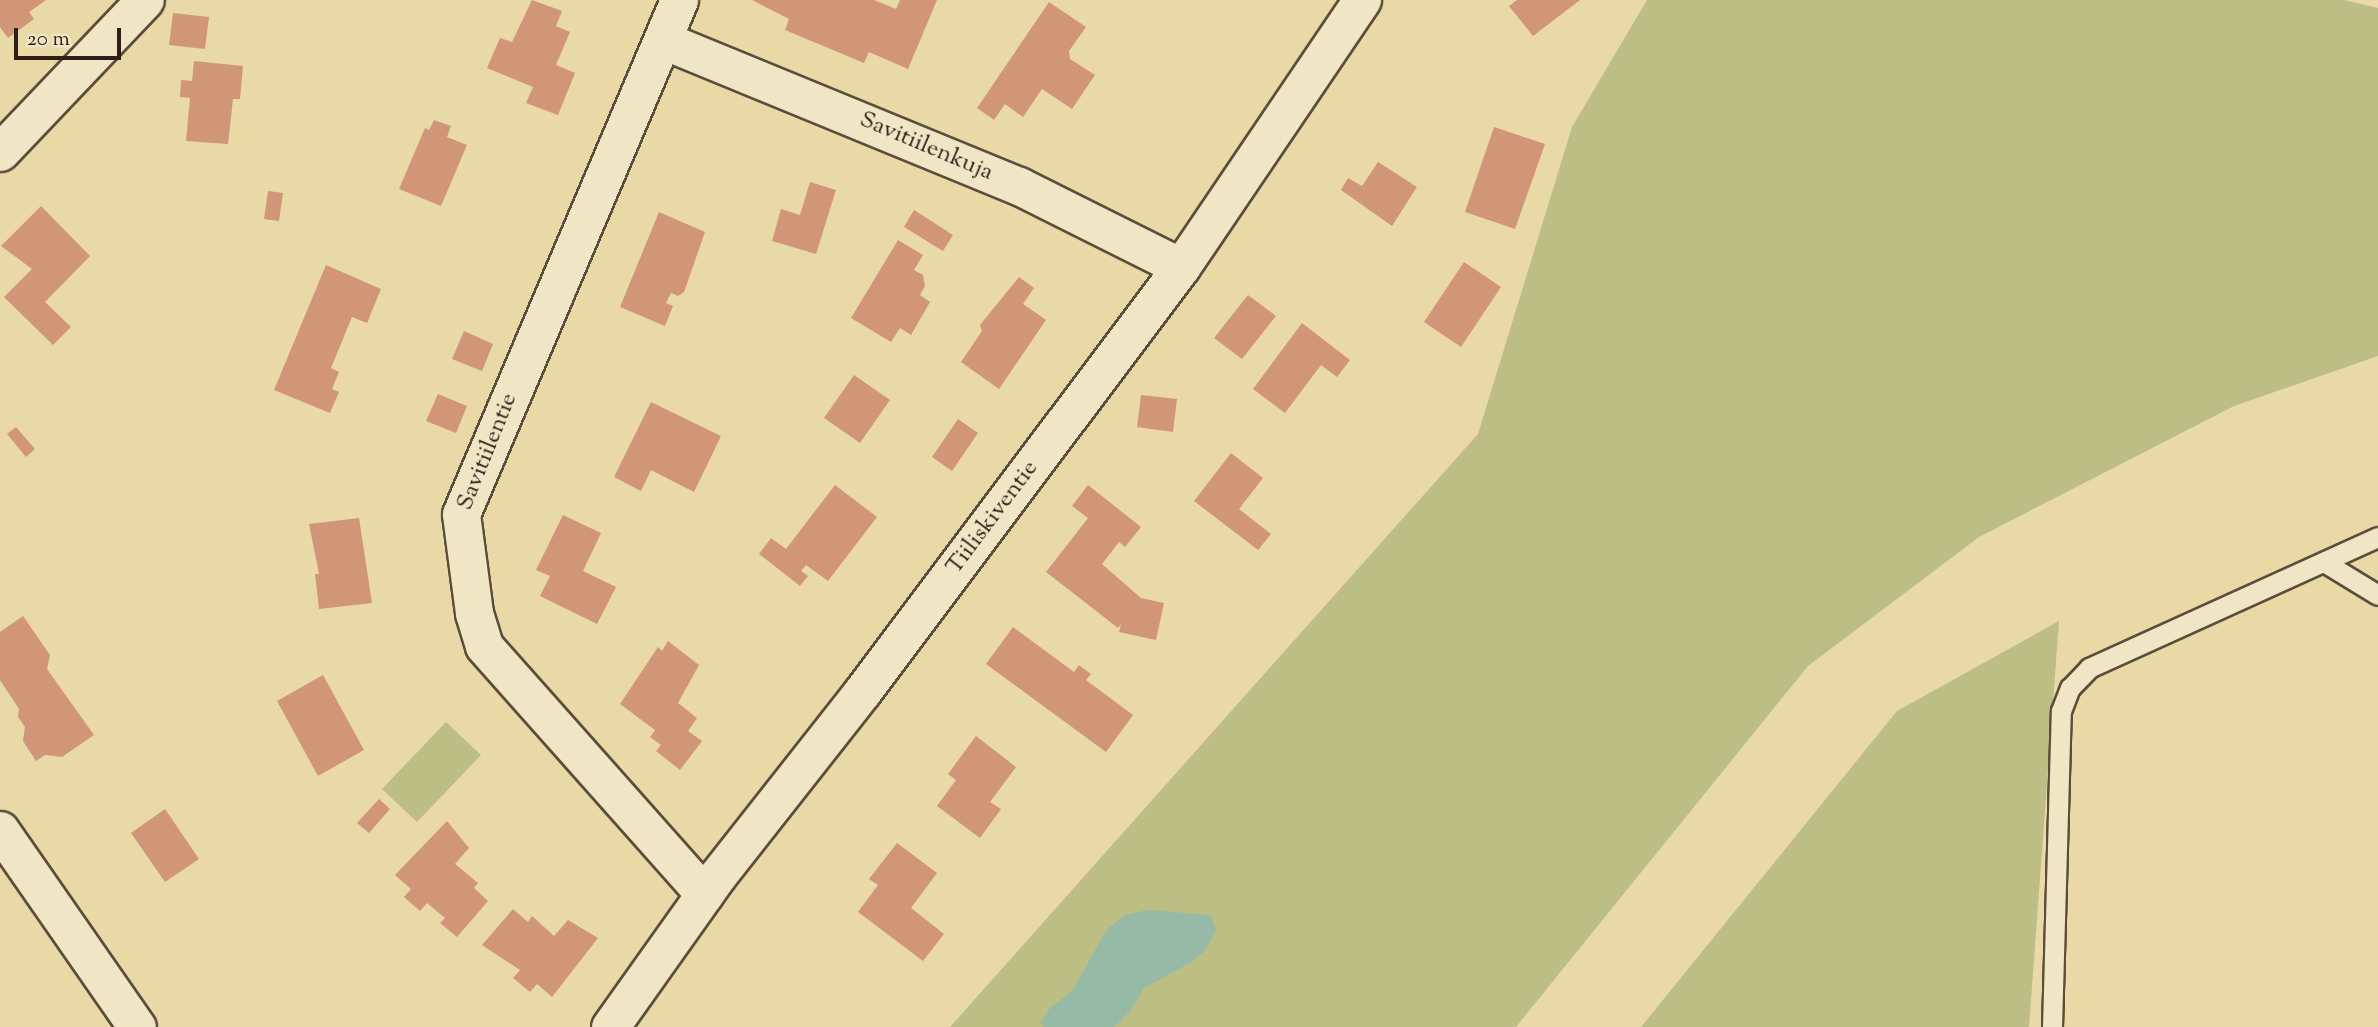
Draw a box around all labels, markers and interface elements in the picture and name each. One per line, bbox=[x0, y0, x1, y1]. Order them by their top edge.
scale bar bbox=[18, 14, 124, 58]
text: 20 m bbox=[27, 25, 70, 55]
street label: Savitiilenkuja bbox=[855, 106, 997, 188]
street label: Savitiilentie bbox=[451, 389, 525, 515]
street label: Tiiliskiventie bbox=[941, 455, 1045, 581]

